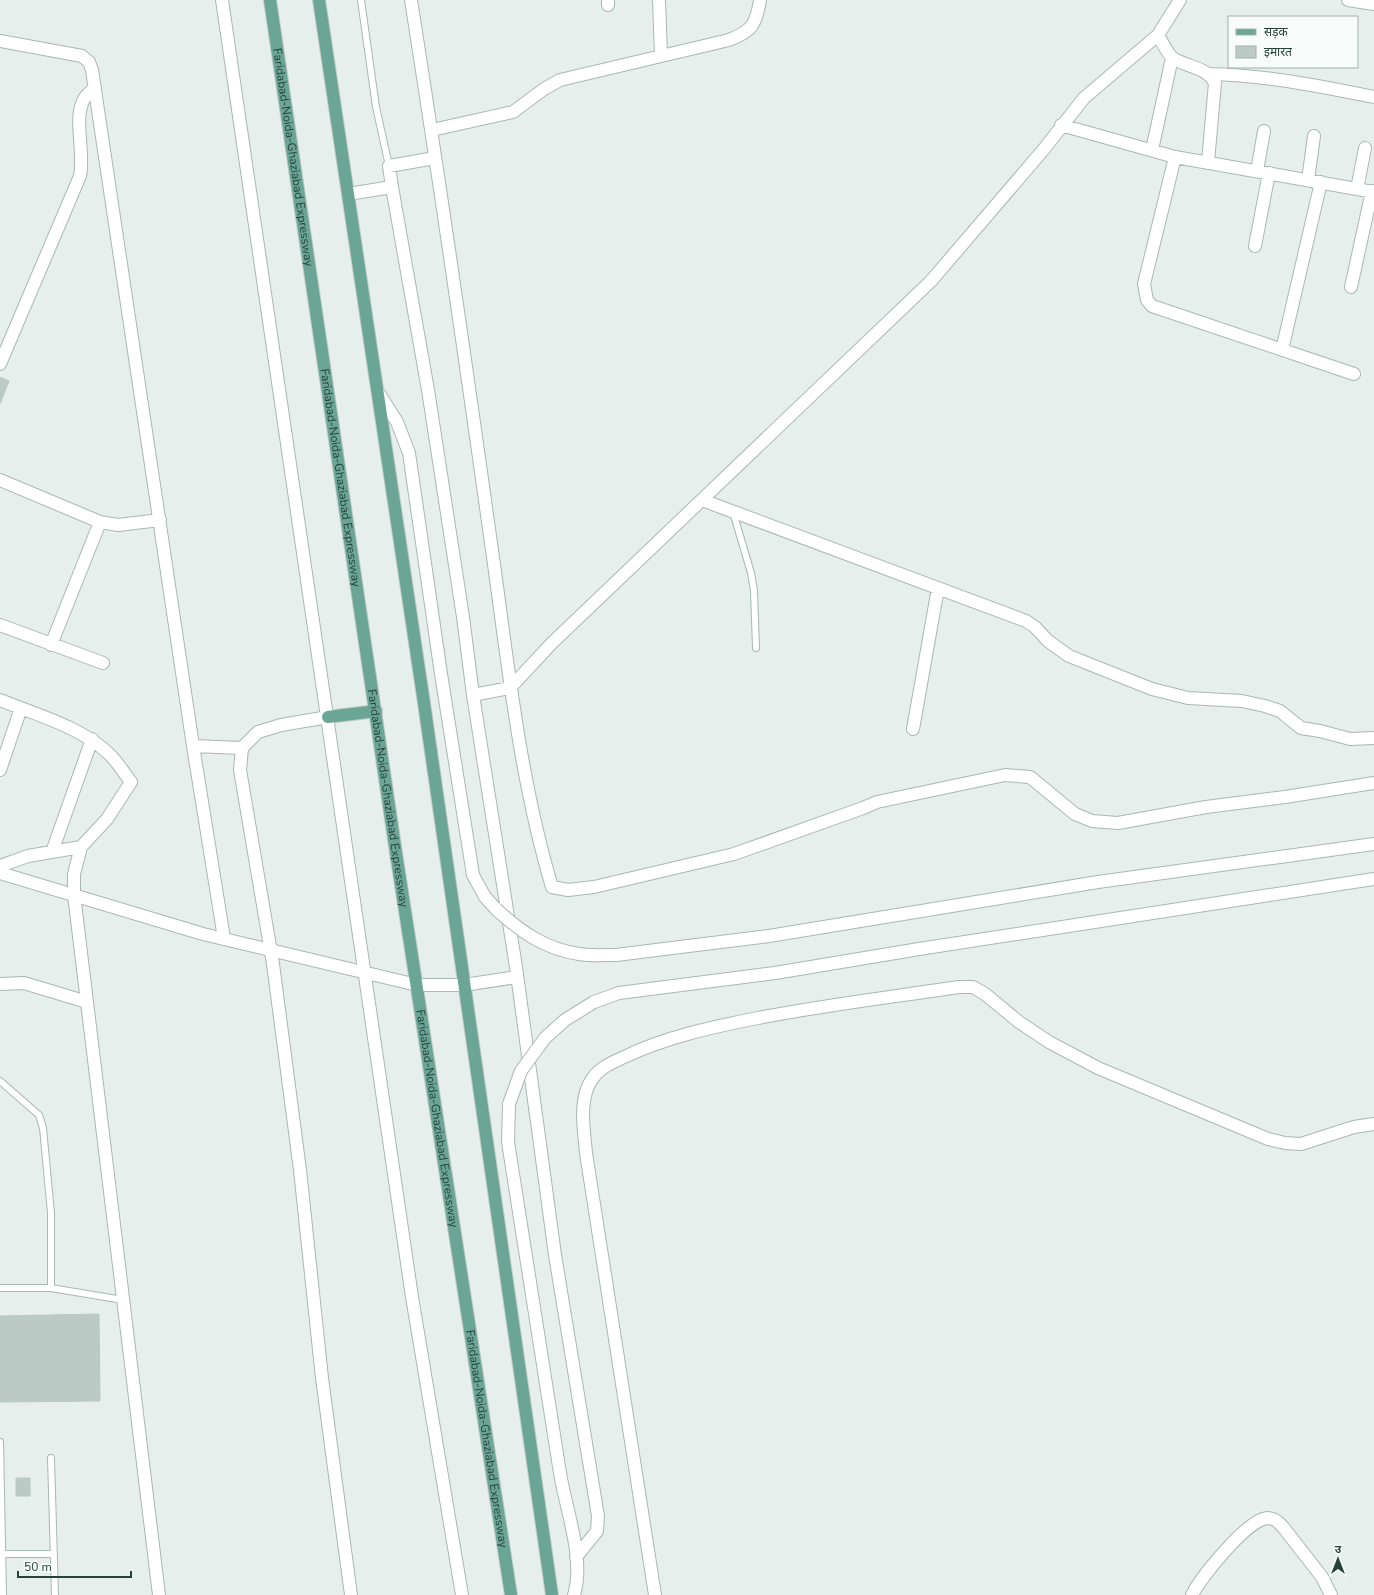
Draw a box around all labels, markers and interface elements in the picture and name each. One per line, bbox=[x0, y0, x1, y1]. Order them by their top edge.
legend bbox=[1228, 16, 1358, 68]
text: सड़क bbox=[1264, 24, 1289, 40]
text: इमारत bbox=[1264, 44, 1293, 60]
street label: Faridabad-Noida-Ghaziabad Expressway bbox=[269, 47, 317, 268]
street label: Faridabad-Noida-Ghaziabad Expressway bbox=[317, 368, 365, 589]
street label: Faridabad-Noida-Ghaziabad Expressway bbox=[364, 688, 412, 909]
street label: Faridabad-Noida-Ghaziabad Expressway bbox=[412, 1008, 462, 1230]
street label: Faridabad-Noida-Ghaziabad Expressway bbox=[462, 1329, 512, 1550]
north arrow bbox=[1318, 1539, 1358, 1579]
text: उ bbox=[1335, 1542, 1342, 1557]
scale bar bbox=[18, 1553, 131, 1579]
text: 50 m bbox=[24, 1559, 52, 1575]

